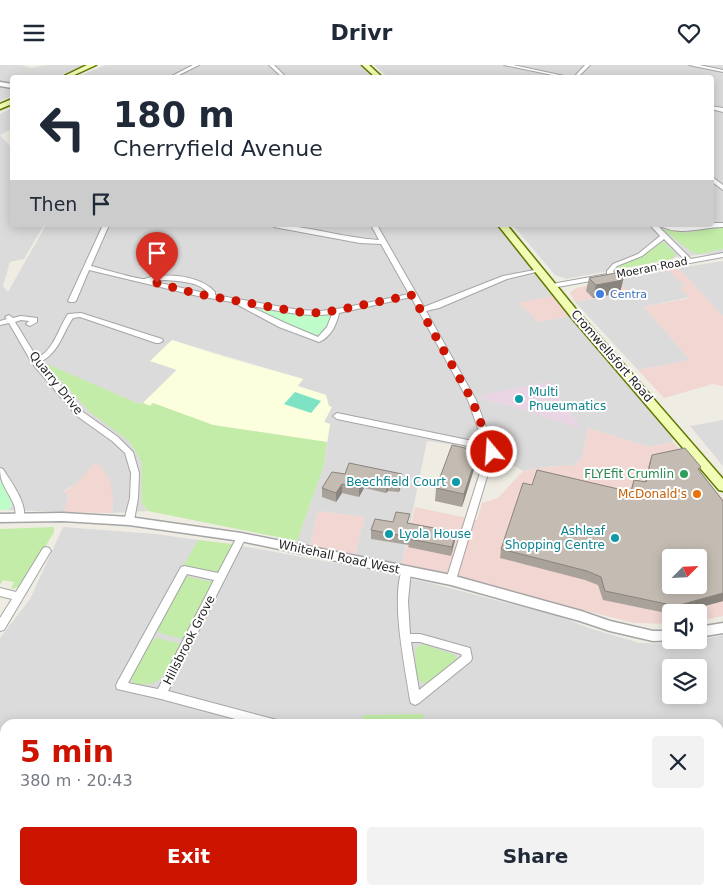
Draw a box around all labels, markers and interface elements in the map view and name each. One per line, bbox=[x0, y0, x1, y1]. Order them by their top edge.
icon: menu bbox=[20, 19, 48, 47]
icon: heart bbox=[675, 19, 703, 47]
text: Drivr bbox=[331, 20, 392, 45]
icon: left bbox=[30, 95, 95, 160]
text: 180 m bbox=[113, 95, 235, 135]
text: Cherryfield Avenue bbox=[113, 136, 323, 161]
icon: arrive bbox=[87, 190, 115, 218]
text: Then bbox=[30, 193, 77, 215]
pin bbox=[136, 232, 178, 283]
icon: arrive bbox=[143, 239, 171, 267]
street label: Moeran Road bbox=[615, 255, 689, 281]
marker: Centra bbox=[594, 288, 606, 300]
place label: Centra bbox=[610, 288, 647, 301]
street label: Cromwellsfort Road bbox=[568, 307, 656, 405]
street label: Quarry Drive bbox=[26, 349, 86, 417]
place label: Multi Pnueumatics bbox=[529, 385, 606, 413]
marker: Multi Pnueumatics bbox=[513, 393, 525, 405]
position arrow bbox=[465, 425, 517, 477]
place label: FLYEfit Crumlin bbox=[584, 467, 674, 481]
marker: FLYEfit Crumlin bbox=[678, 468, 690, 480]
place label: Beechfield Court bbox=[346, 475, 446, 489]
marker: Beechfield Court bbox=[450, 476, 462, 488]
place label: McDonald's bbox=[618, 487, 687, 501]
marker: McDonald's bbox=[691, 488, 703, 500]
place label: Ashleaf Shopping Centre bbox=[505, 524, 606, 552]
place label: Lyola House bbox=[399, 527, 471, 541]
marker: Lyola House bbox=[383, 528, 395, 540]
marker: Ashleaf Shopping Centre bbox=[609, 532, 621, 544]
street label: Whitehall Road West bbox=[277, 537, 401, 577]
north arrow bbox=[662, 549, 708, 594]
map controls bbox=[662, 549, 707, 704]
street label: Hillsbrook Grove bbox=[160, 593, 218, 687]
button: sound bbox=[662, 604, 707, 649]
button: layers bbox=[662, 659, 707, 704]
text: 5 min bbox=[20, 734, 114, 769]
button: close bbox=[652, 736, 704, 788]
text: 380 m · 20:43 bbox=[20, 771, 133, 790]
button: Exit bbox=[20, 827, 357, 885]
button: Share bbox=[367, 827, 704, 885]

